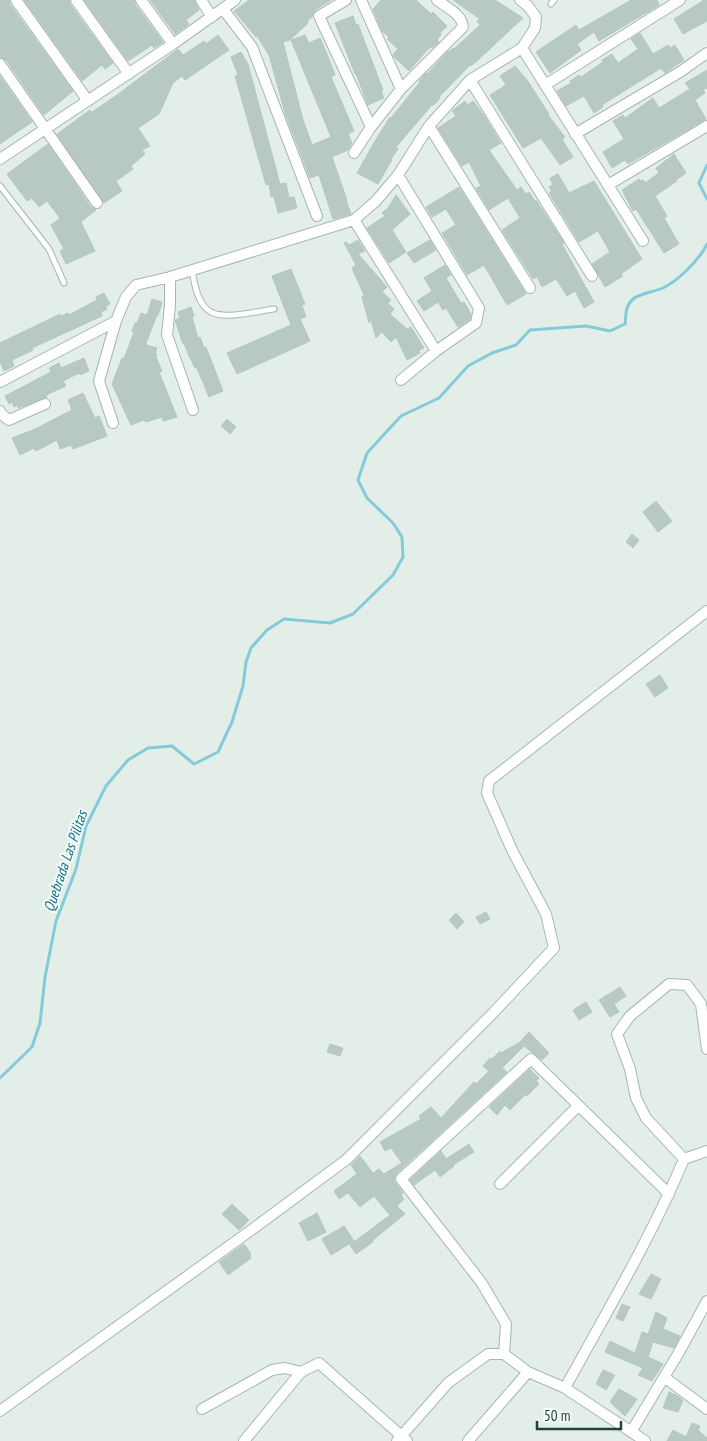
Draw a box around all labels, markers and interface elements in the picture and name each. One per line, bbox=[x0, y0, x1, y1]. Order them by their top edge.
water label: Quebrada Las Pilitas bbox=[39, 806, 92, 914]
scale bar bbox=[537, 1398, 621, 1430]
text: 50 m bbox=[544, 1406, 570, 1425]

